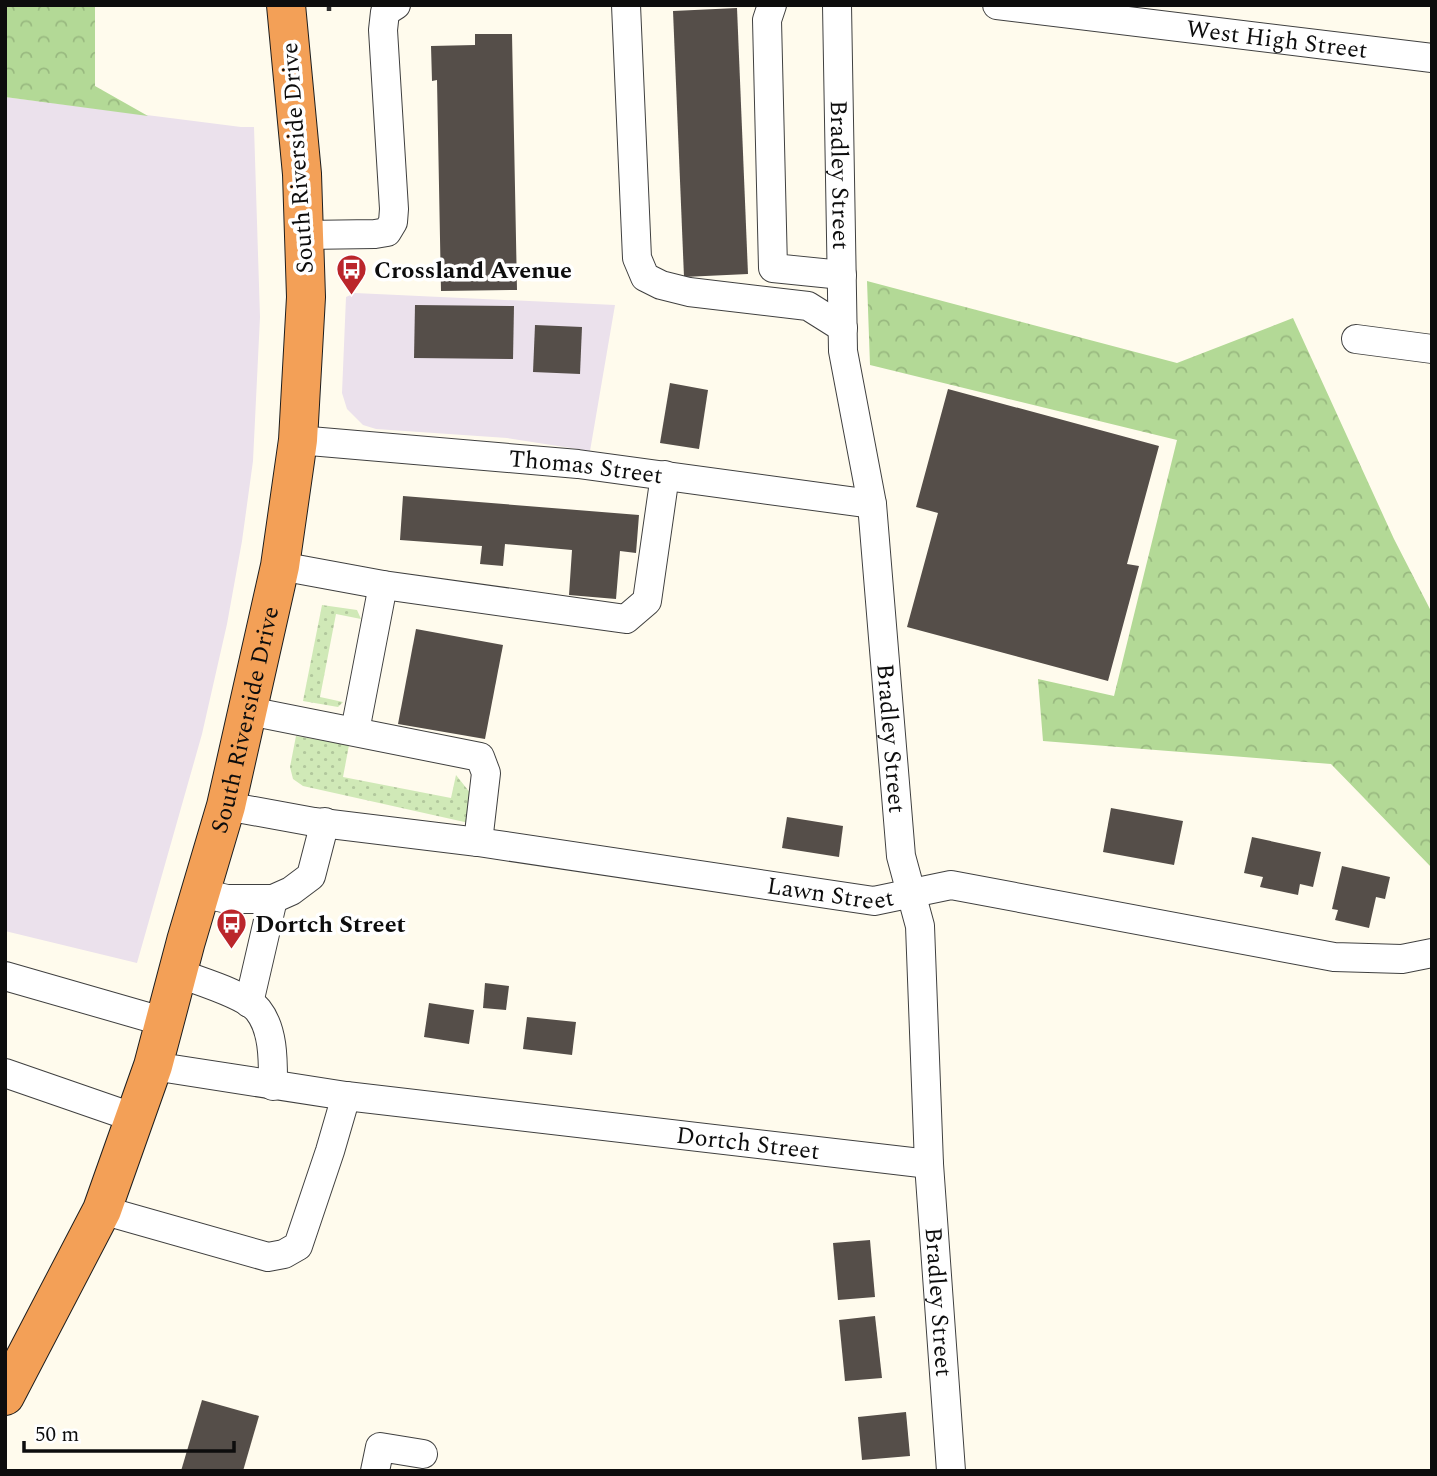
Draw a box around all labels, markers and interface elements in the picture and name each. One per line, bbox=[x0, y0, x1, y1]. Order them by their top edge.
street label: West High Street bbox=[1184, 11, 1369, 69]
street label: South Riverside Drive bbox=[272, 41, 324, 275]
street label: Bradley Street bbox=[820, 100, 858, 250]
bus stop icon: Crossland Avenue bbox=[334, 253, 368, 297]
place label: Crossland Avenue bbox=[374, 253, 572, 289]
street label: Thomas Street bbox=[507, 441, 665, 494]
street label: South Riverside Drive bbox=[202, 603, 289, 838]
street label: Bradley Street bbox=[866, 662, 914, 815]
street label: Lawn Street bbox=[764, 868, 897, 920]
bus stop icon: Dortch Street bbox=[215, 907, 249, 951]
place label: Dortch Street bbox=[255, 907, 406, 943]
street label: Dortch Street bbox=[674, 1118, 821, 1170]
street label: Bradley Street bbox=[915, 1226, 961, 1378]
scale bar bbox=[24, 1410, 234, 1454]
text: 50 m bbox=[35, 1419, 79, 1451]

